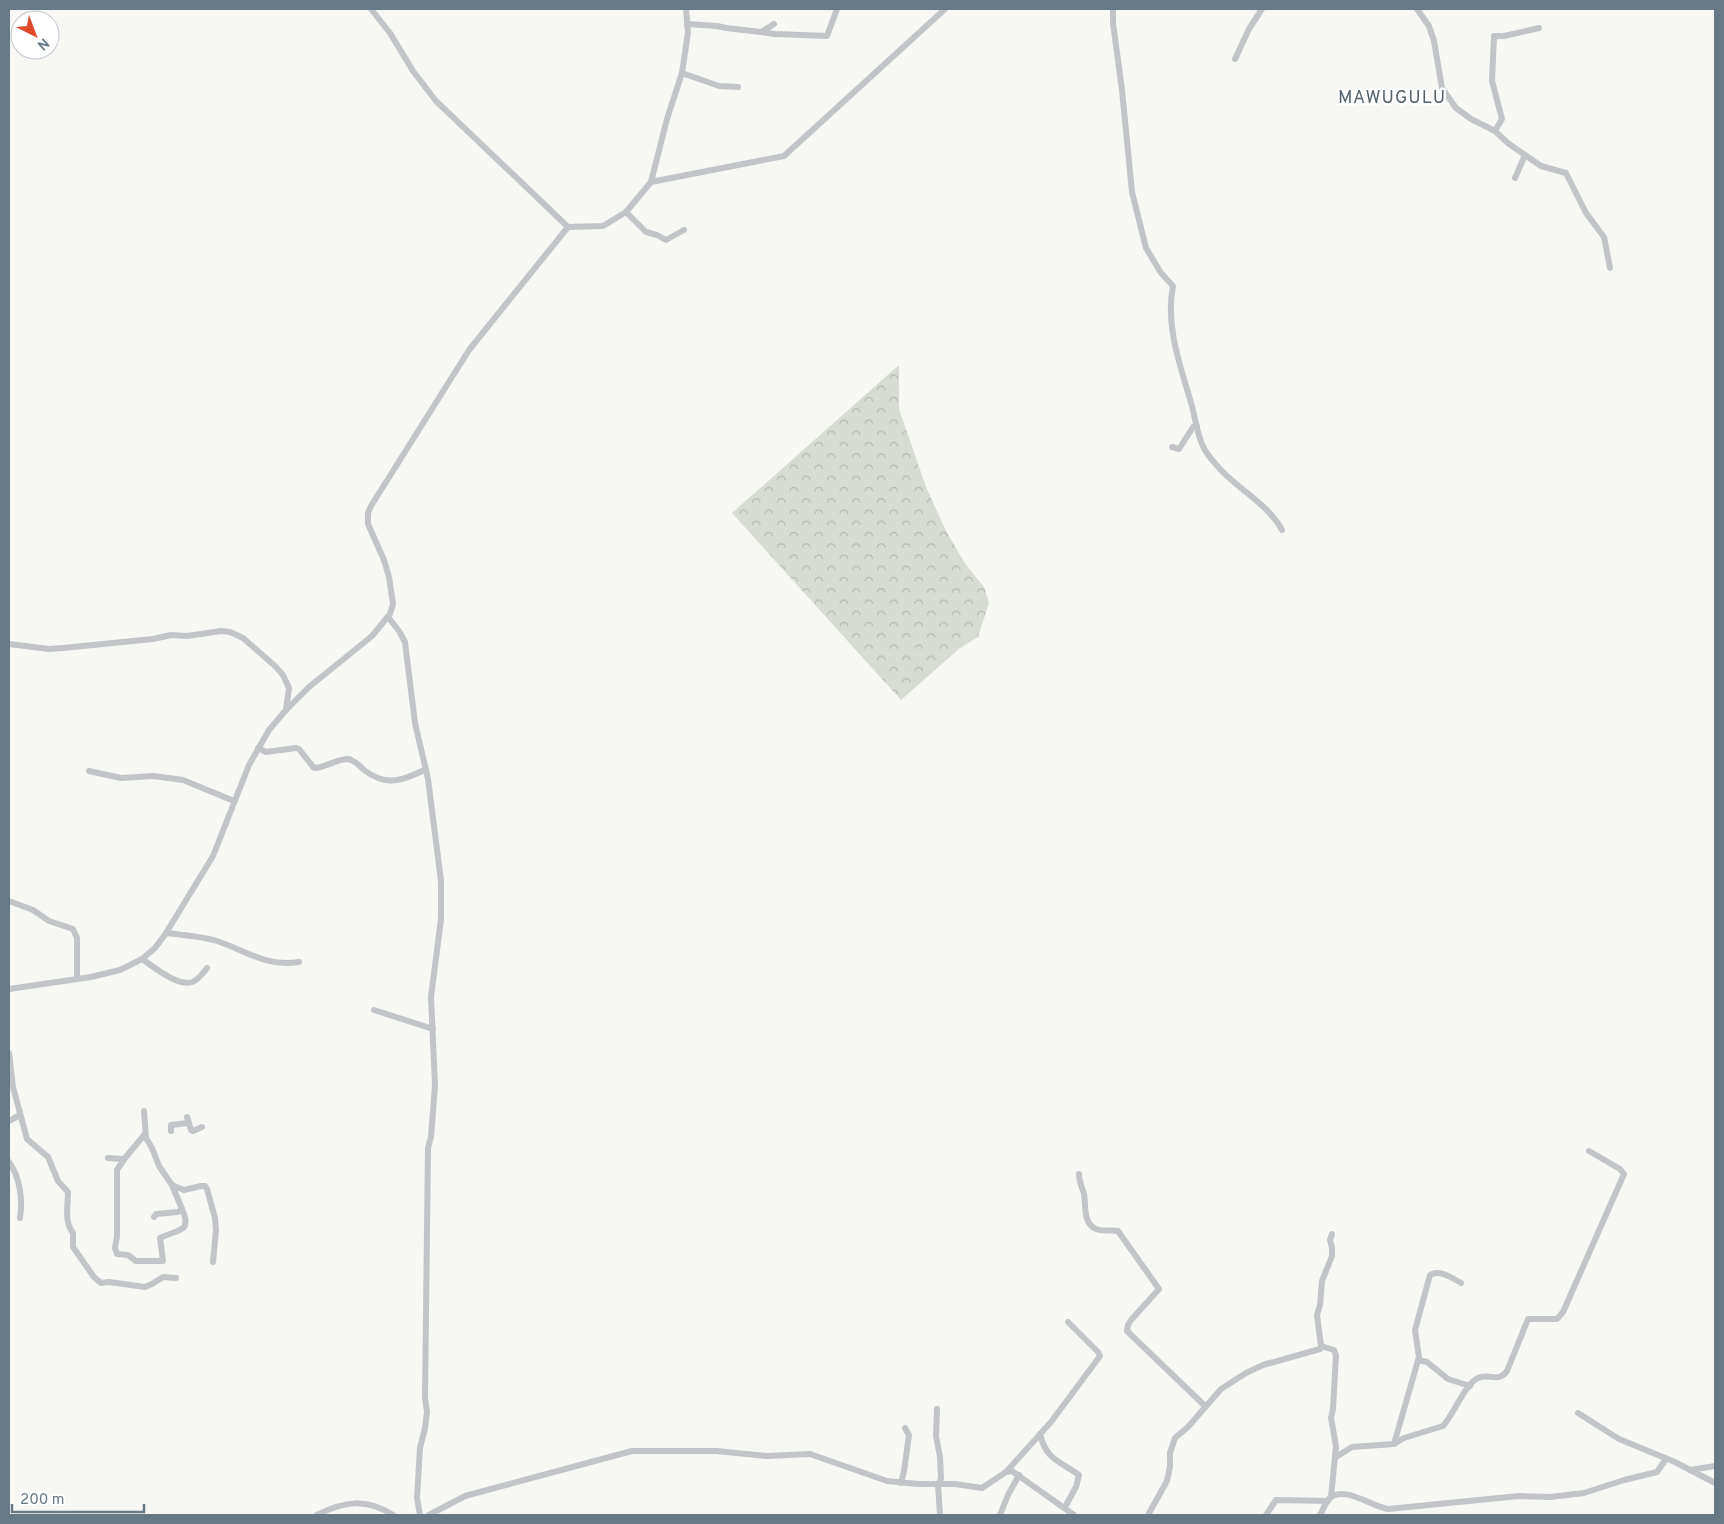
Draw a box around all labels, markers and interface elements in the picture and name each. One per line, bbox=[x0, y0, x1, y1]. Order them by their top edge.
north arrow bbox=[10, 10, 60, 60]
text: N bbox=[33, 34, 52, 53]
district label: MAWUGULU bbox=[1338, 87, 1446, 110]
scale bar bbox=[12, 1482, 145, 1514]
text: 200 m bbox=[20, 1491, 65, 1510]

